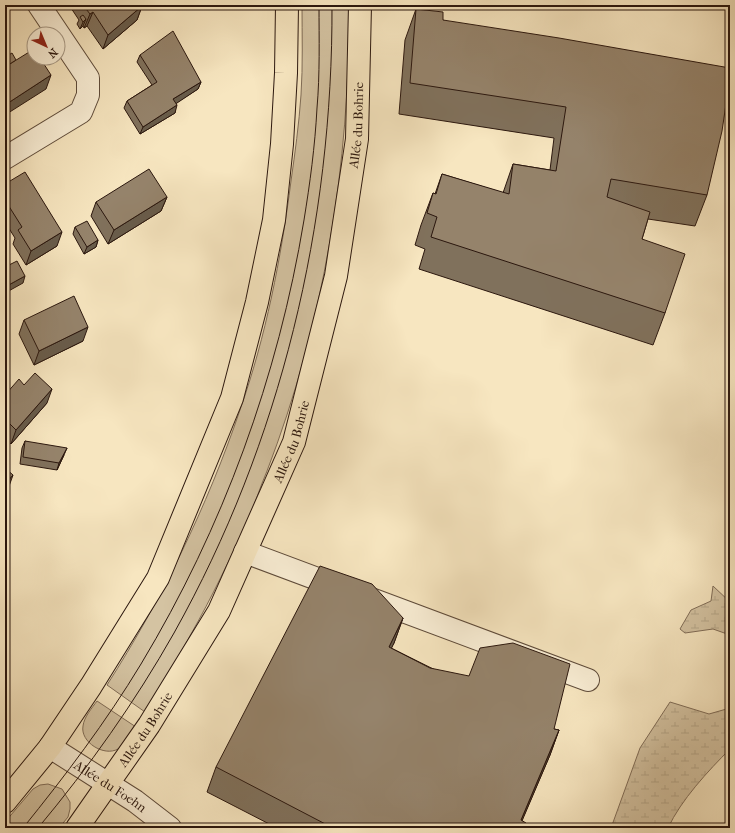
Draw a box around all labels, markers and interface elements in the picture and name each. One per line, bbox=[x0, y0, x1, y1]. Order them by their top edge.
north arrow bbox=[26, 26, 66, 66]
text: N bbox=[45, 45, 60, 61]
street label: Allée du Bohrie bbox=[345, 81, 366, 170]
street label: Allée du Bohrie bbox=[269, 398, 312, 486]
street label: Allée du Bohrie bbox=[114, 689, 175, 770]
street label: Allée du Foehn bbox=[71, 756, 150, 815]

